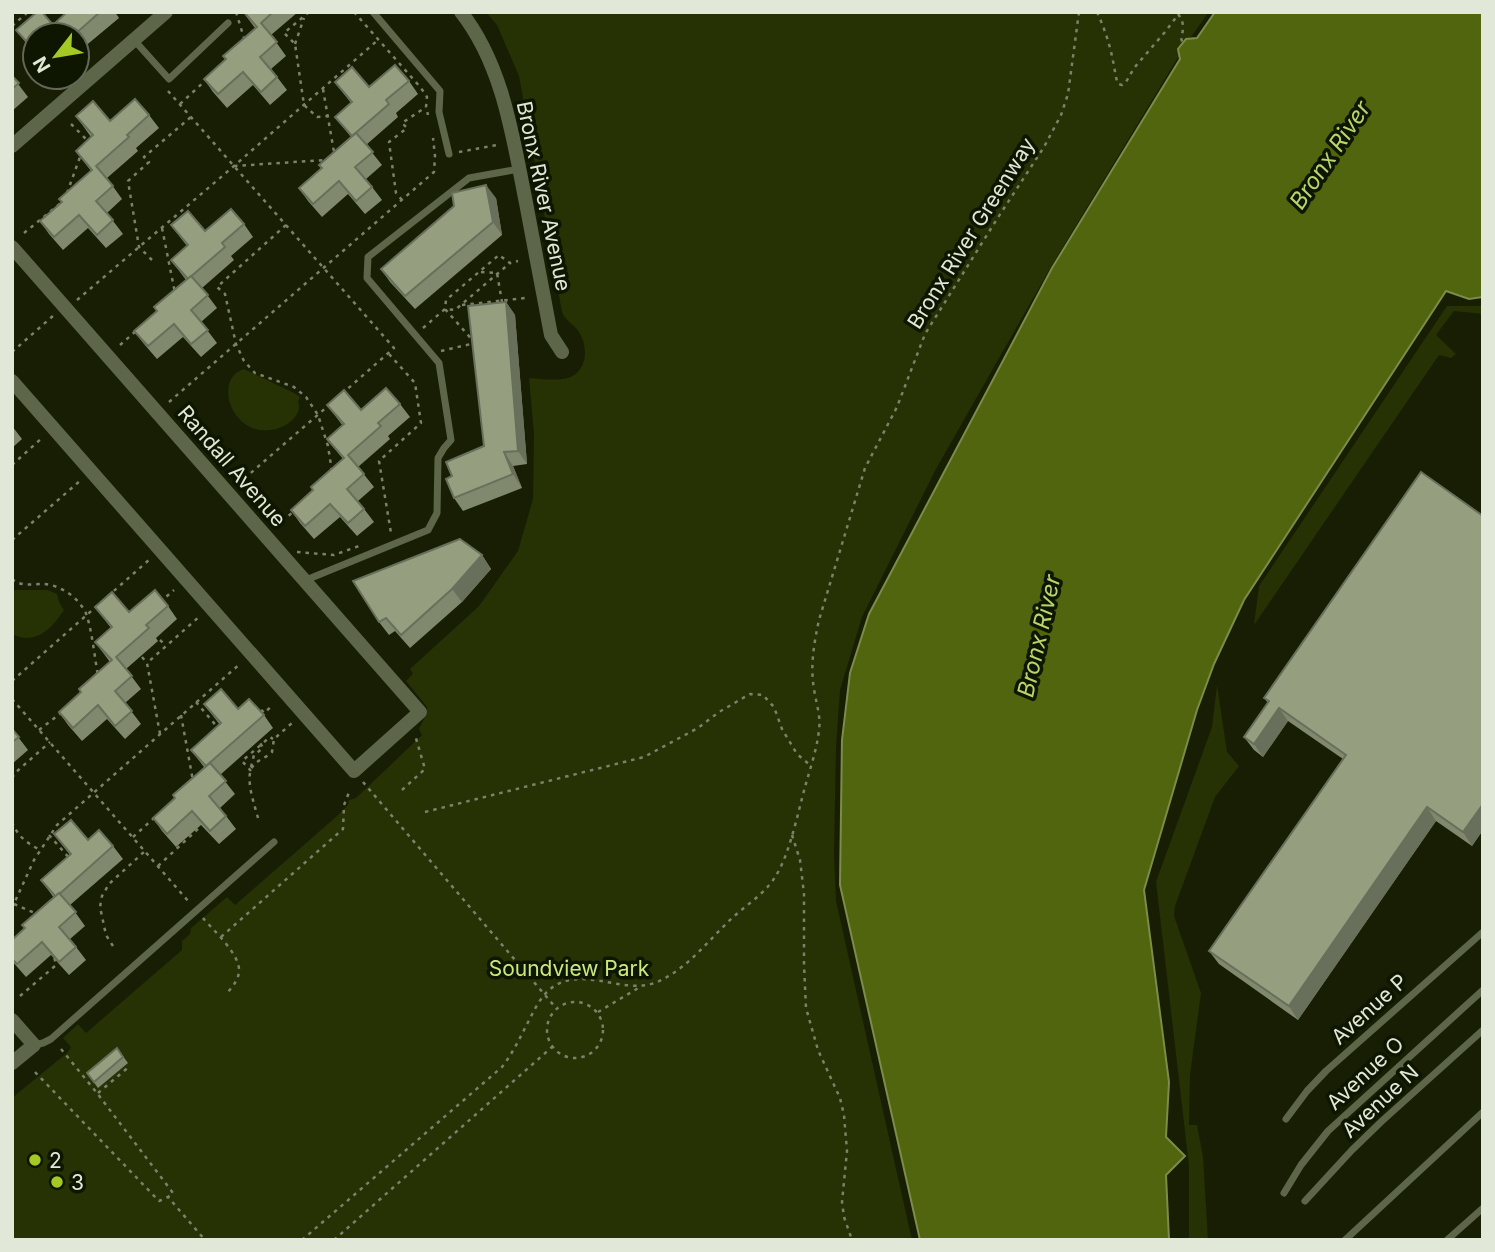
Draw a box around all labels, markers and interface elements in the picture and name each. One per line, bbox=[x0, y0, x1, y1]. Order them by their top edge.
north arrow bbox=[21, 21, 91, 91]
text: N bbox=[28, 52, 55, 77]
water label: Bronx River bbox=[1284, 94, 1377, 214]
street label: Bronx River Avenue bbox=[512, 99, 576, 293]
street label: Bronx River Greenway bbox=[902, 133, 1040, 333]
street label: Randall Avenue bbox=[173, 400, 291, 532]
water label: Bronx River bbox=[1011, 571, 1067, 700]
park label: Soundview Park bbox=[489, 956, 650, 981]
street label: Avenue P bbox=[1326, 969, 1412, 1049]
street label: Avenue O bbox=[1321, 1031, 1409, 1115]
street label: Avenue N bbox=[1337, 1059, 1423, 1143]
place label: 2 bbox=[49, 1148, 62, 1173]
marker: 2 bbox=[27, 1152, 43, 1168]
place label: 3 bbox=[71, 1170, 84, 1195]
marker: 3 bbox=[49, 1174, 65, 1190]

